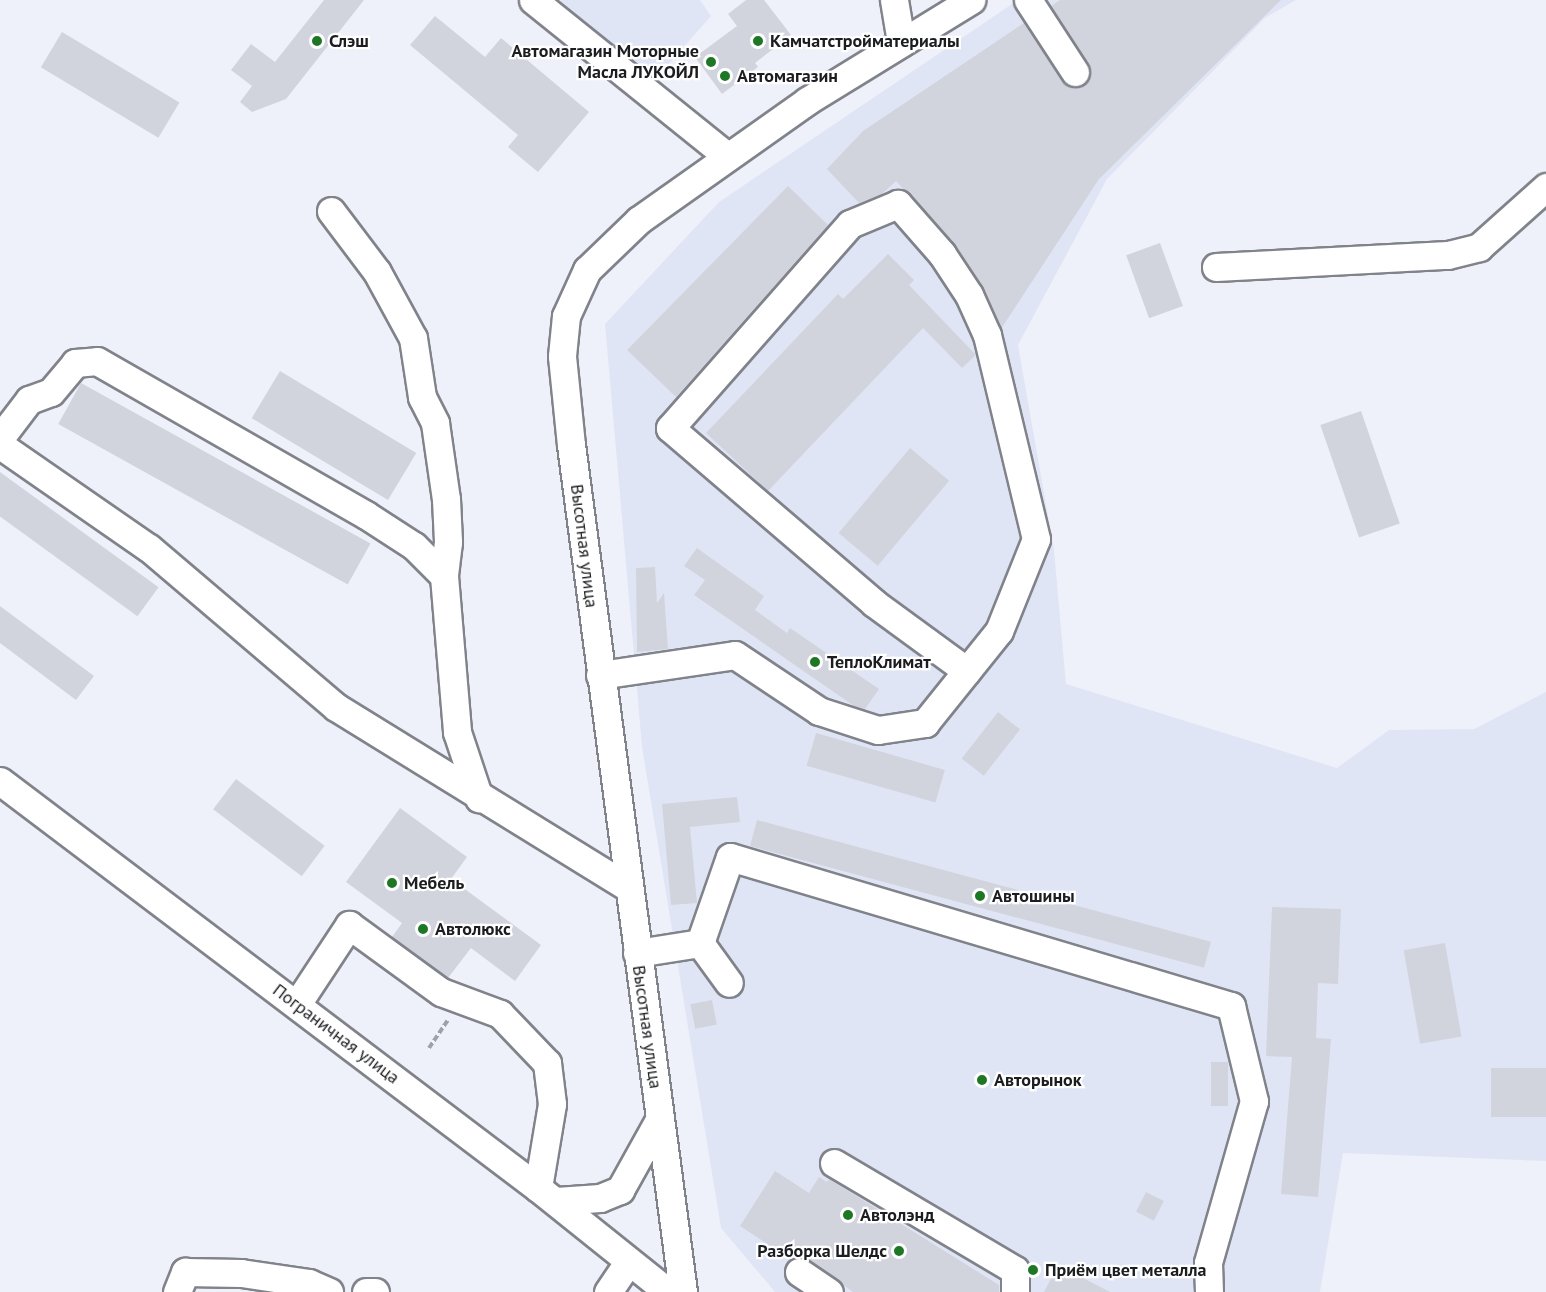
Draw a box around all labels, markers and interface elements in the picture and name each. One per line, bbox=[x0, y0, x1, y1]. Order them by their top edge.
place label: Слэш bbox=[329, 30, 369, 52]
place label: Камчатстройматериалы bbox=[770, 30, 960, 52]
marker: Слэш bbox=[310, 34, 324, 48]
marker: Камчатстройматериалы bbox=[751, 34, 765, 48]
place label: Автомагазин Моторные Масла ЛУКОЙЛ bbox=[511, 41, 699, 84]
marker: Автомагазин Моторные Масла ЛУКОЙЛ bbox=[704, 55, 718, 69]
place label: Автомагазин bbox=[737, 65, 838, 87]
marker: Автомагазин bbox=[718, 69, 732, 83]
street label: Высотная улица bbox=[566, 483, 602, 609]
place label: ТеплоКлимат bbox=[827, 651, 931, 673]
marker: ТеплоКлимат bbox=[808, 655, 822, 669]
place label: Мебель bbox=[404, 872, 464, 894]
marker: Мебель bbox=[385, 876, 399, 890]
place label: Автошины bbox=[992, 885, 1075, 907]
marker: Автошины bbox=[973, 889, 987, 903]
place label: Автолюкс bbox=[435, 918, 511, 940]
marker: Автолюкс bbox=[416, 922, 430, 936]
street label: Высотная улица bbox=[628, 964, 666, 1090]
street label: Пограничная улица bbox=[268, 979, 404, 1089]
place label: Авторынок bbox=[994, 1069, 1082, 1091]
marker: Авторынок bbox=[975, 1073, 989, 1087]
place label: Автолэнд bbox=[860, 1204, 934, 1226]
marker: Автолэнд bbox=[841, 1208, 855, 1222]
place label: Разборка Шелдс bbox=[757, 1240, 887, 1262]
marker: Разборка Шелдс bbox=[892, 1244, 906, 1258]
place label: Приём цвет металла bbox=[1045, 1259, 1207, 1281]
marker: Приём цвет металла bbox=[1026, 1263, 1040, 1277]

